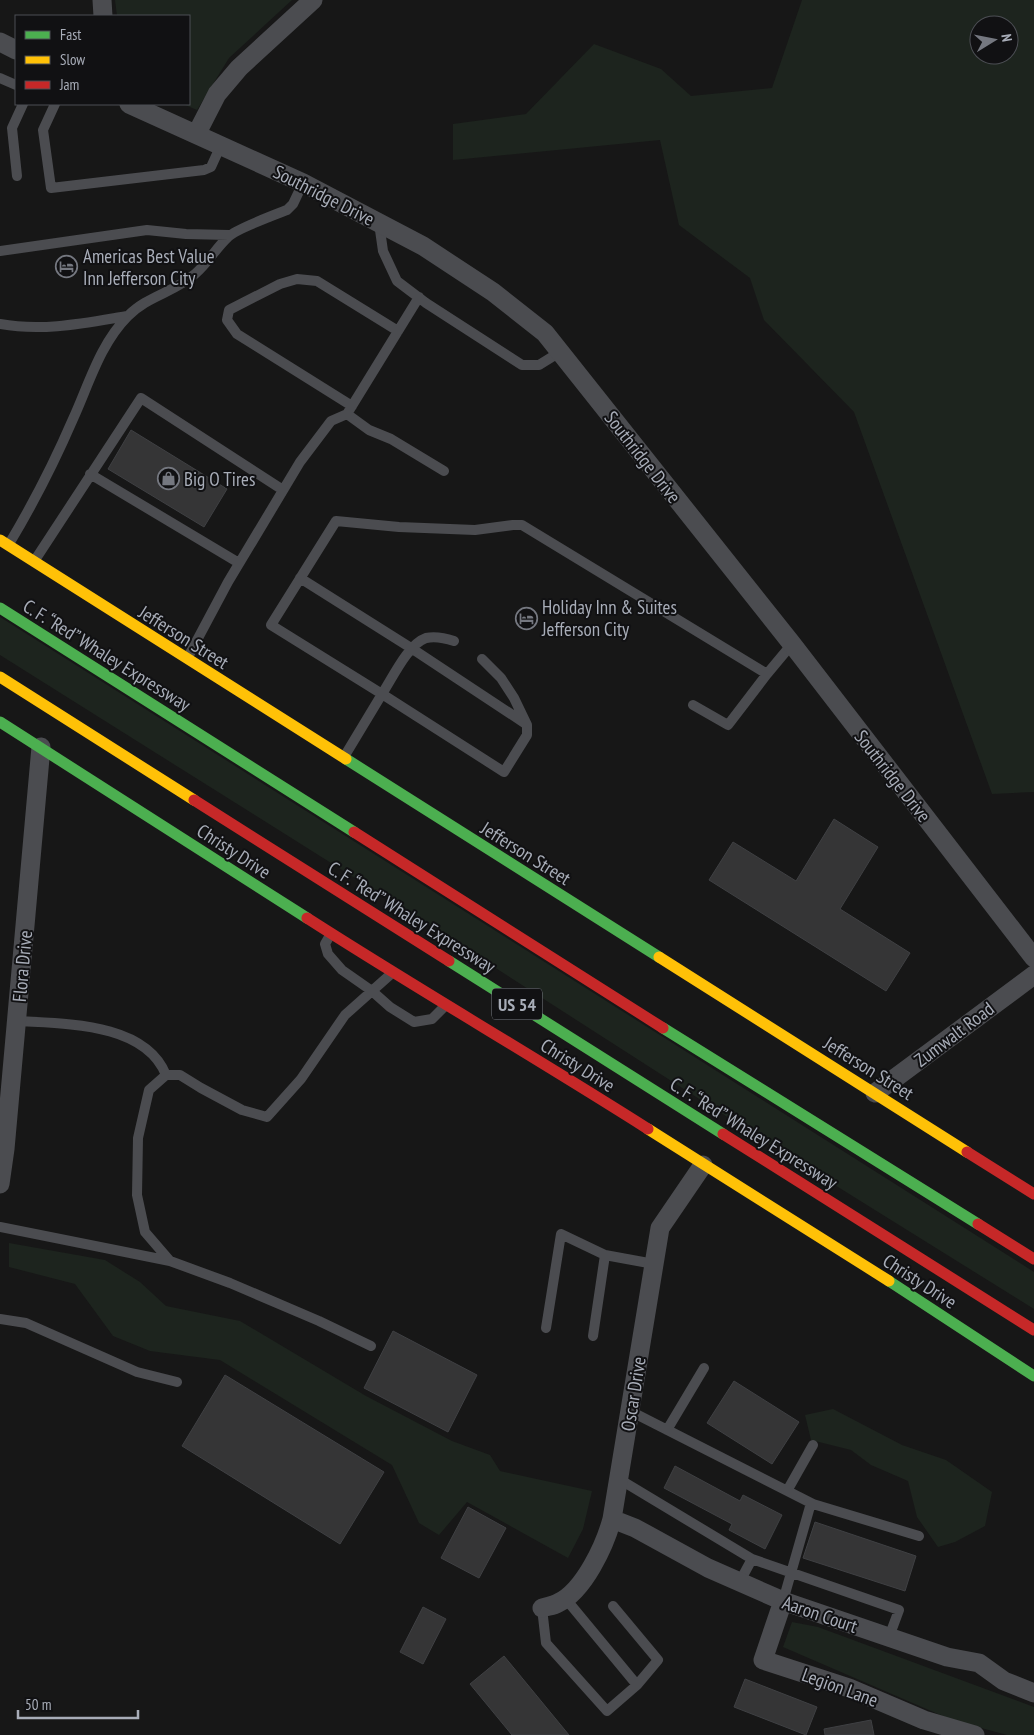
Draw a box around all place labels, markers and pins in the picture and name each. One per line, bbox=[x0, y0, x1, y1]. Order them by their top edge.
place label: Americas Best Value Inn Jefferson City bbox=[83, 244, 215, 290]
hotel icon: Americas Best Value Inn Jefferson City bbox=[55, 255, 79, 279]
shop icon: Big O Tires bbox=[156, 467, 180, 491]
place label: Big O Tires bbox=[184, 467, 255, 491]
place label: Holiday Inn & Suites Jefferson City bbox=[541, 595, 677, 641]
hotel icon: Holiday Inn & Suites Jefferson City bbox=[514, 606, 538, 630]

